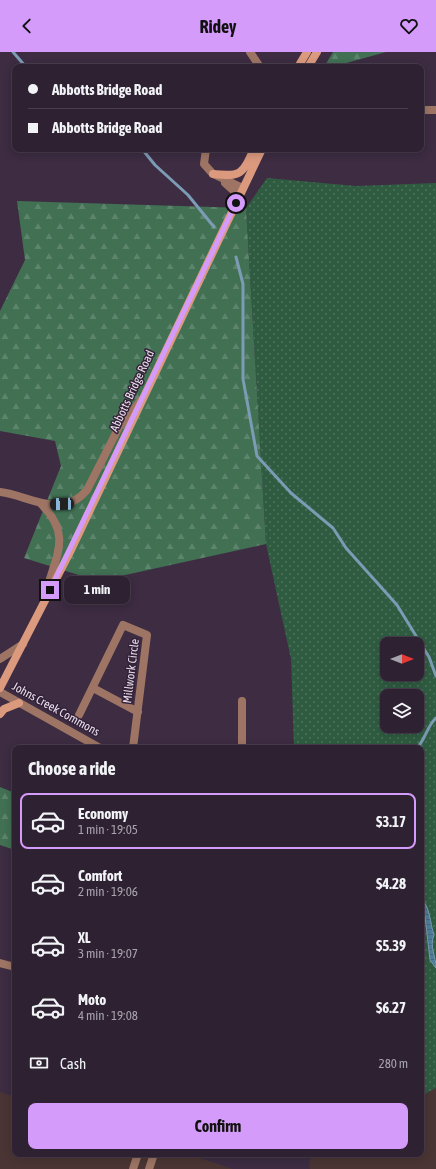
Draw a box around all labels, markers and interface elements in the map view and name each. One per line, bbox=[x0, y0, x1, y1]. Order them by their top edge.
icon: back bbox=[16, 15, 38, 37]
icon: heart bbox=[398, 15, 420, 37]
text: Ridey bbox=[199, 16, 237, 37]
text: Abbotts Bridge Road bbox=[52, 81, 162, 98]
text: Abbotts Bridge Road bbox=[52, 119, 162, 136]
route start bbox=[227, 194, 245, 212]
street label: Abbotts Bridge Road bbox=[107, 348, 157, 434]
car bbox=[50, 498, 74, 510]
callout: 1 min bbox=[64, 576, 130, 604]
route end bbox=[41, 581, 59, 599]
text: 1 min bbox=[84, 582, 110, 597]
north arrow bbox=[380, 637, 424, 681]
map controls bbox=[380, 637, 424, 733]
street label: Millwork Circle bbox=[120, 638, 142, 704]
street label: Johns Creek Commons bbox=[10, 679, 102, 739]
button: layers bbox=[380, 689, 424, 733]
text: Choose a ride bbox=[28, 758, 116, 779]
icon: car bbox=[30, 803, 66, 839]
text: Economy bbox=[78, 805, 128, 822]
text: $3.17 bbox=[376, 813, 406, 830]
text: 1 min · 19:05 bbox=[78, 822, 138, 837]
icon: car bbox=[30, 865, 66, 901]
text: Comfort bbox=[78, 867, 122, 884]
text: $4.28 bbox=[376, 875, 406, 892]
text: 2 min · 19:06 bbox=[78, 884, 138, 899]
icon: car bbox=[30, 927, 66, 963]
text: XL bbox=[78, 929, 91, 946]
text: $5.39 bbox=[376, 937, 406, 954]
text: 3 min · 19:07 bbox=[78, 946, 138, 961]
icon: car bbox=[30, 989, 66, 1025]
text: Moto bbox=[78, 991, 106, 1008]
text: $6.27 bbox=[376, 999, 406, 1016]
text: 4 min · 19:08 bbox=[78, 1008, 138, 1023]
icon: cash bbox=[28, 1052, 50, 1074]
text: Cash bbox=[60, 1055, 86, 1072]
text: 280 m bbox=[379, 1056, 408, 1071]
button: Confirm bbox=[28, 1103, 408, 1149]

